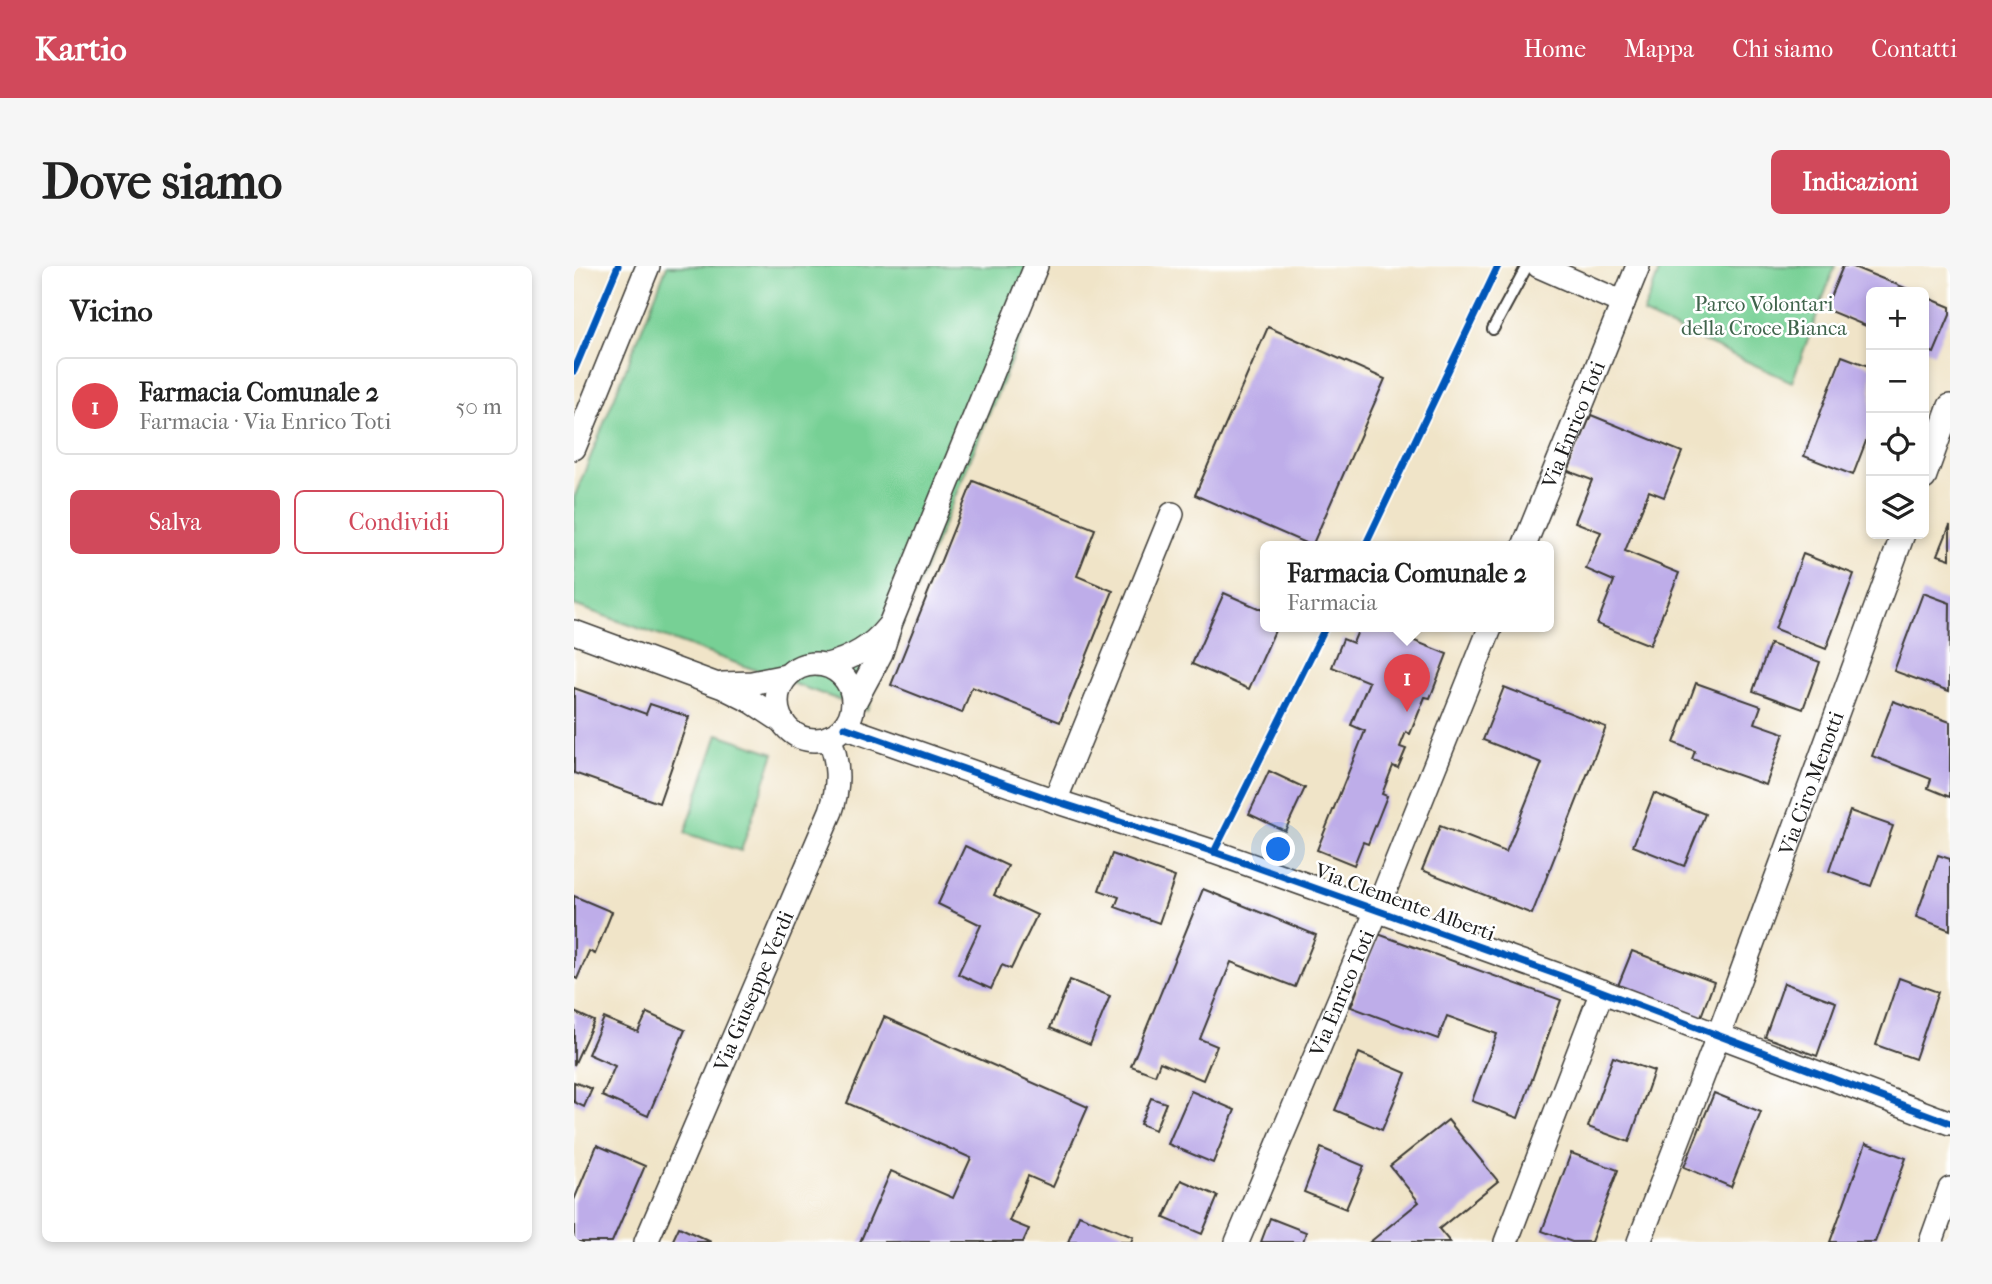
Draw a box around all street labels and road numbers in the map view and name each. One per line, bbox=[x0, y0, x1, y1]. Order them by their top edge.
street label: Via Enrico Toti bbox=[1536, 358, 1610, 493]
street label: Via Ciro Menotti bbox=[1773, 708, 1849, 859]
street label: Via Clemente Alberti bbox=[1311, 858, 1498, 946]
street label: Via Giuseppe Verdi bbox=[708, 907, 799, 1076]
street label: Via Enrico Toti bbox=[1304, 926, 1379, 1061]

